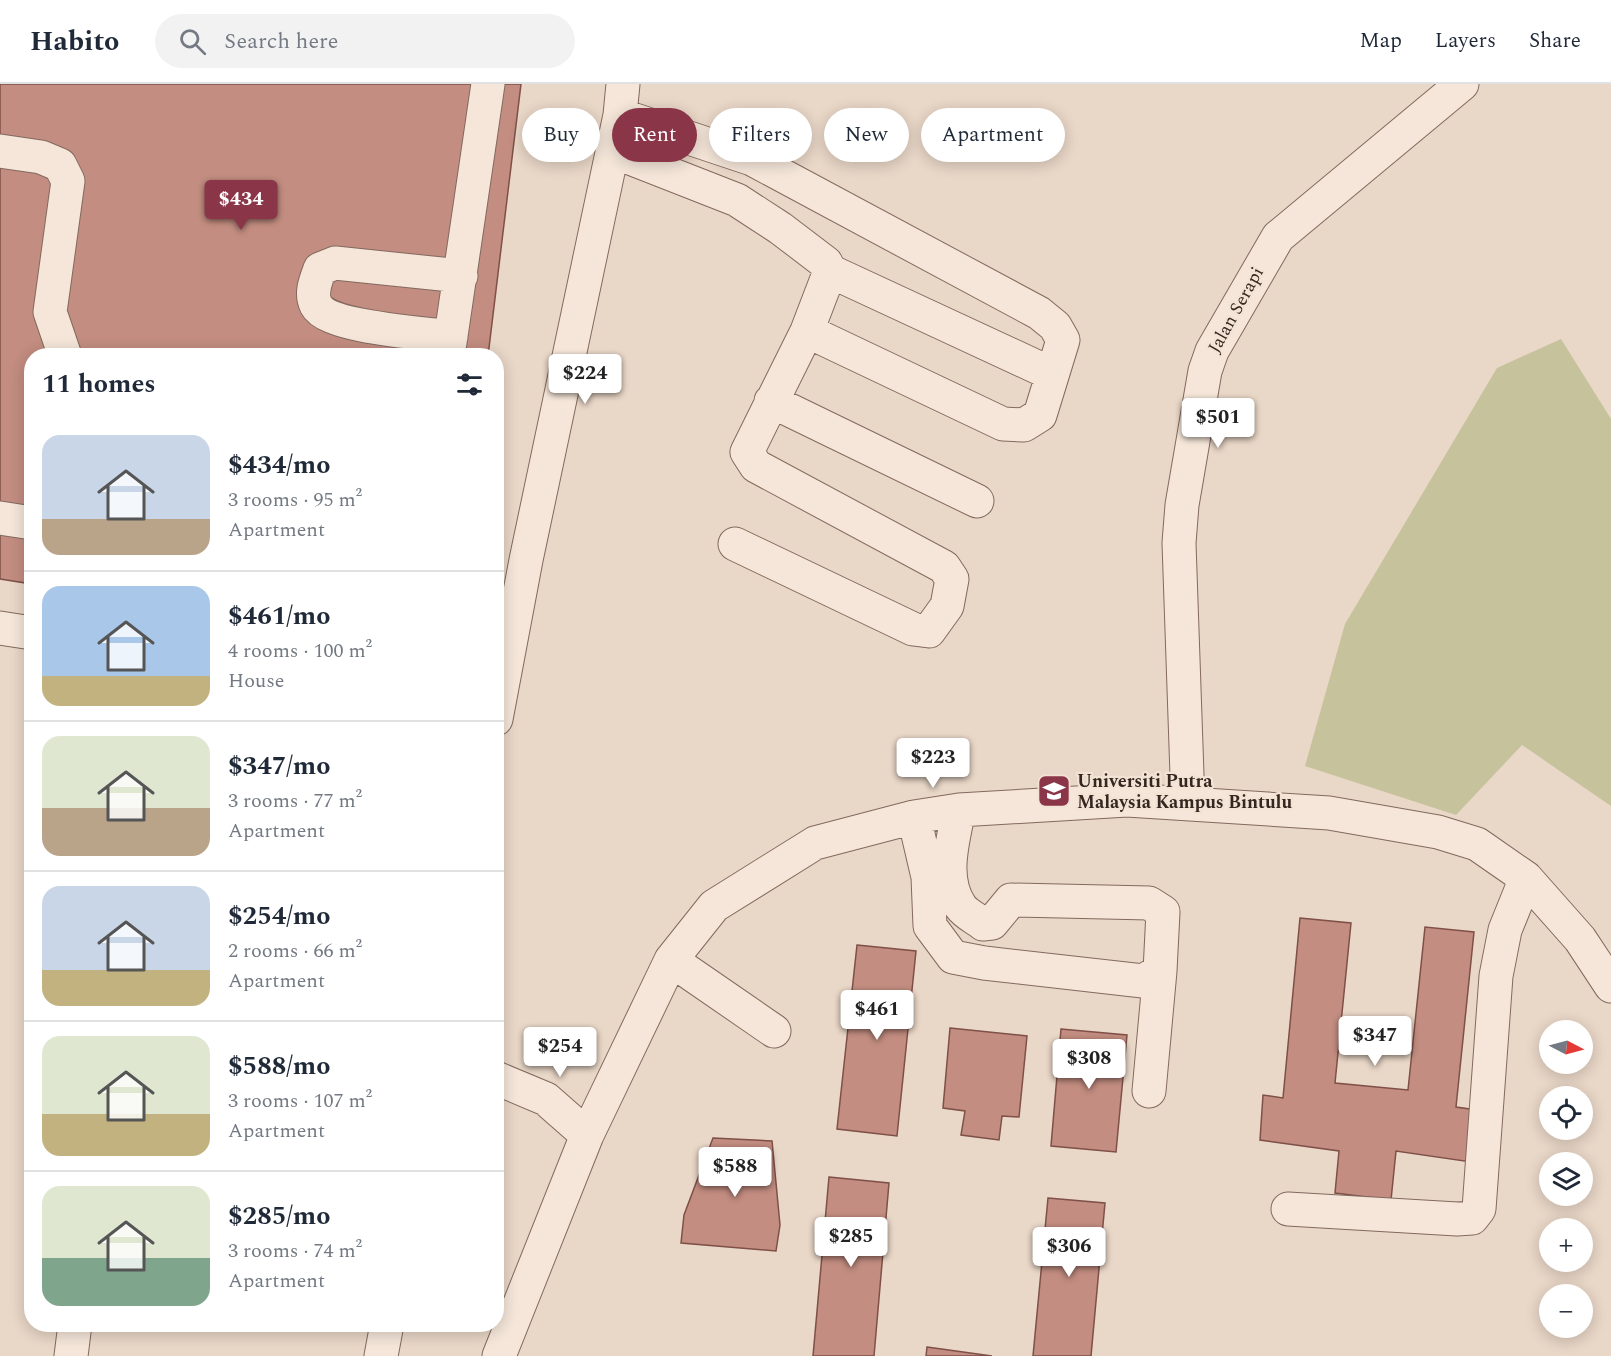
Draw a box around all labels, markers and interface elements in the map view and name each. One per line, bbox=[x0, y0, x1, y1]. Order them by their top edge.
search box bbox=[155, 14, 575, 68]
text: Habito bbox=[30, 20, 119, 63]
icon: search bbox=[176, 25, 209, 58]
text: Search here bbox=[224, 25, 338, 58]
text: Map bbox=[1360, 25, 1402, 57]
text: Layers bbox=[1435, 25, 1496, 57]
text: Share bbox=[1529, 25, 1581, 57]
chip: Buy bbox=[522, 108, 600, 162]
chip: Rent bbox=[612, 108, 697, 162]
chip: Filters bbox=[709, 108, 812, 162]
chip: New bbox=[824, 108, 909, 162]
chip: Apartment bbox=[921, 108, 1065, 162]
pin: $434 bbox=[205, 180, 277, 231]
text: $434 bbox=[219, 184, 263, 214]
street label: Jalan Serapi bbox=[1201, 262, 1271, 358]
pin: $224 bbox=[549, 354, 621, 405]
text: $224 bbox=[563, 358, 607, 388]
text: 11 homes bbox=[42, 364, 156, 404]
icon: filters bbox=[453, 368, 486, 401]
pin: $501 bbox=[1182, 398, 1254, 449]
text: $501 bbox=[1196, 402, 1240, 432]
text: $434/mo bbox=[228, 445, 331, 485]
icon: home bbox=[90, 459, 162, 531]
text: 3 rooms · 95 m² bbox=[228, 485, 362, 515]
text: Apartment bbox=[228, 515, 325, 545]
text: $461/mo bbox=[228, 596, 331, 636]
icon: home bbox=[90, 610, 162, 682]
text: 4 rooms · 100 m² bbox=[228, 636, 372, 666]
text: House bbox=[228, 666, 285, 696]
pin: $223 bbox=[897, 738, 969, 789]
text: $223 bbox=[911, 742, 955, 772]
text: $347/mo bbox=[228, 746, 331, 786]
icon: home bbox=[90, 760, 162, 832]
place label: Universiti Putra Malaysia Kampus Bintulu bbox=[1077, 768, 1292, 816]
school or university icon: Universiti Putra Malaysia Kampus Bintulu bbox=[1036, 773, 1072, 809]
text: 3 rooms · 77 m² bbox=[228, 786, 362, 816]
text: Apartment bbox=[228, 816, 325, 846]
text: $254/mo bbox=[228, 896, 331, 936]
icon: home bbox=[90, 910, 162, 982]
text: 2 rooms · 66 m² bbox=[228, 936, 362, 966]
text: Apartment bbox=[228, 966, 325, 996]
pin: $461 bbox=[841, 990, 913, 1041]
text: $461 bbox=[855, 994, 899, 1024]
pin: $347 bbox=[1339, 1016, 1411, 1067]
text: $347 bbox=[1353, 1020, 1397, 1050]
north arrow bbox=[1539, 1020, 1593, 1074]
map controls bbox=[1539, 1020, 1593, 1338]
pin: $254 bbox=[524, 1027, 596, 1078]
text: $254 bbox=[538, 1031, 582, 1061]
pin: $308 bbox=[1053, 1039, 1125, 1090]
text: $308 bbox=[1067, 1043, 1111, 1073]
text: $588/mo bbox=[228, 1046, 331, 1086]
icon: home bbox=[90, 1060, 162, 1132]
text: 3 rooms · 107 m² bbox=[228, 1086, 372, 1116]
button: locate bbox=[1539, 1086, 1593, 1140]
text: Apartment bbox=[228, 1116, 325, 1146]
pin: $588 bbox=[699, 1147, 771, 1198]
text: $588 bbox=[713, 1151, 757, 1181]
button: layers bbox=[1539, 1152, 1593, 1206]
text: $285/mo bbox=[228, 1196, 331, 1236]
icon: home bbox=[90, 1210, 162, 1282]
pin: $285 bbox=[815, 1217, 887, 1268]
button: + bbox=[1539, 1218, 1593, 1272]
text: $285 bbox=[829, 1221, 873, 1251]
pin: $306 bbox=[1033, 1227, 1105, 1278]
text: $306 bbox=[1047, 1231, 1091, 1261]
text: 3 rooms · 74 m² bbox=[228, 1236, 362, 1266]
text: Apartment bbox=[228, 1266, 325, 1296]
button: − bbox=[1539, 1284, 1593, 1338]

